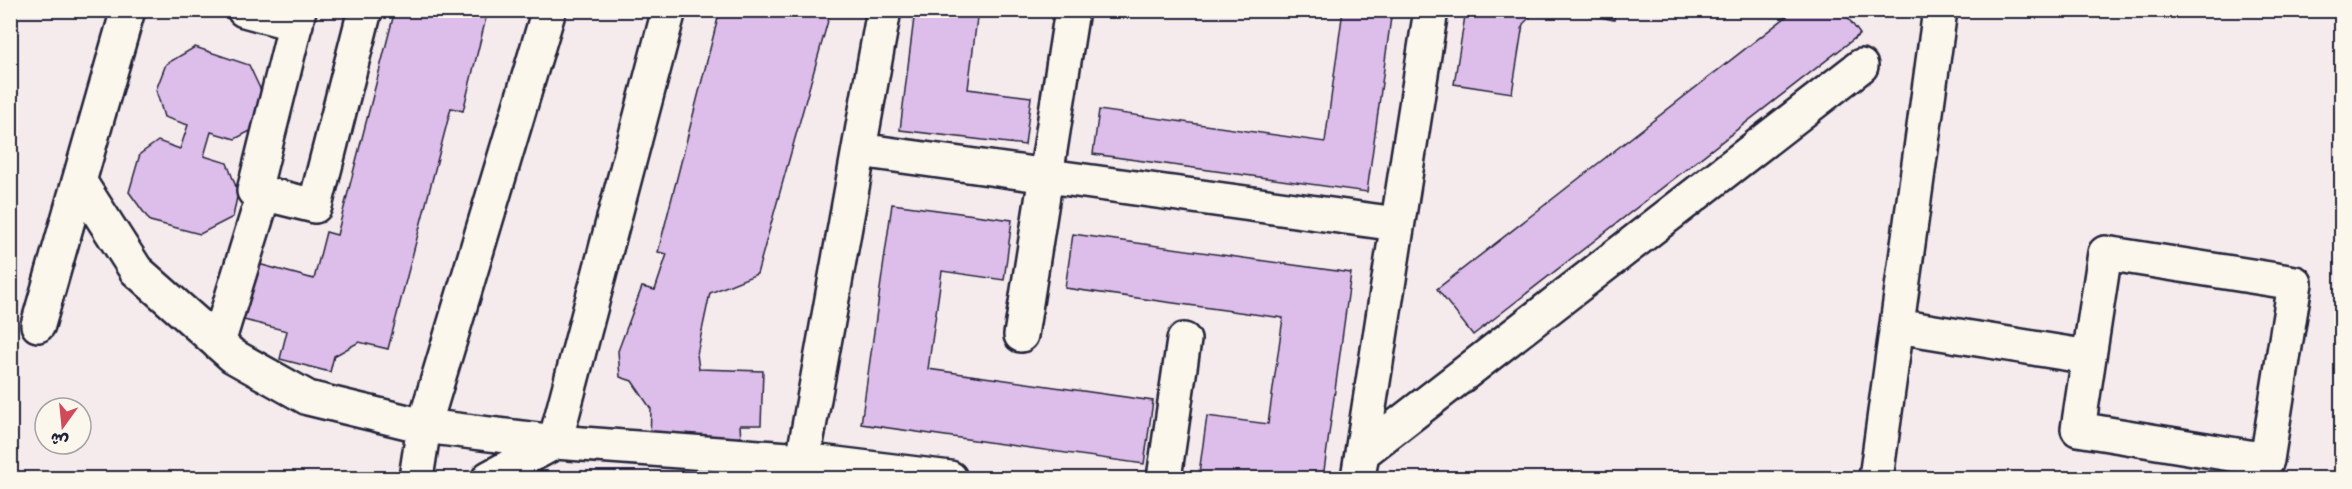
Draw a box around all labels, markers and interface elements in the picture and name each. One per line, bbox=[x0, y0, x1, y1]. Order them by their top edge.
north arrow bbox=[33, 396, 93, 456]
text: ش bbox=[48, 428, 70, 451]

